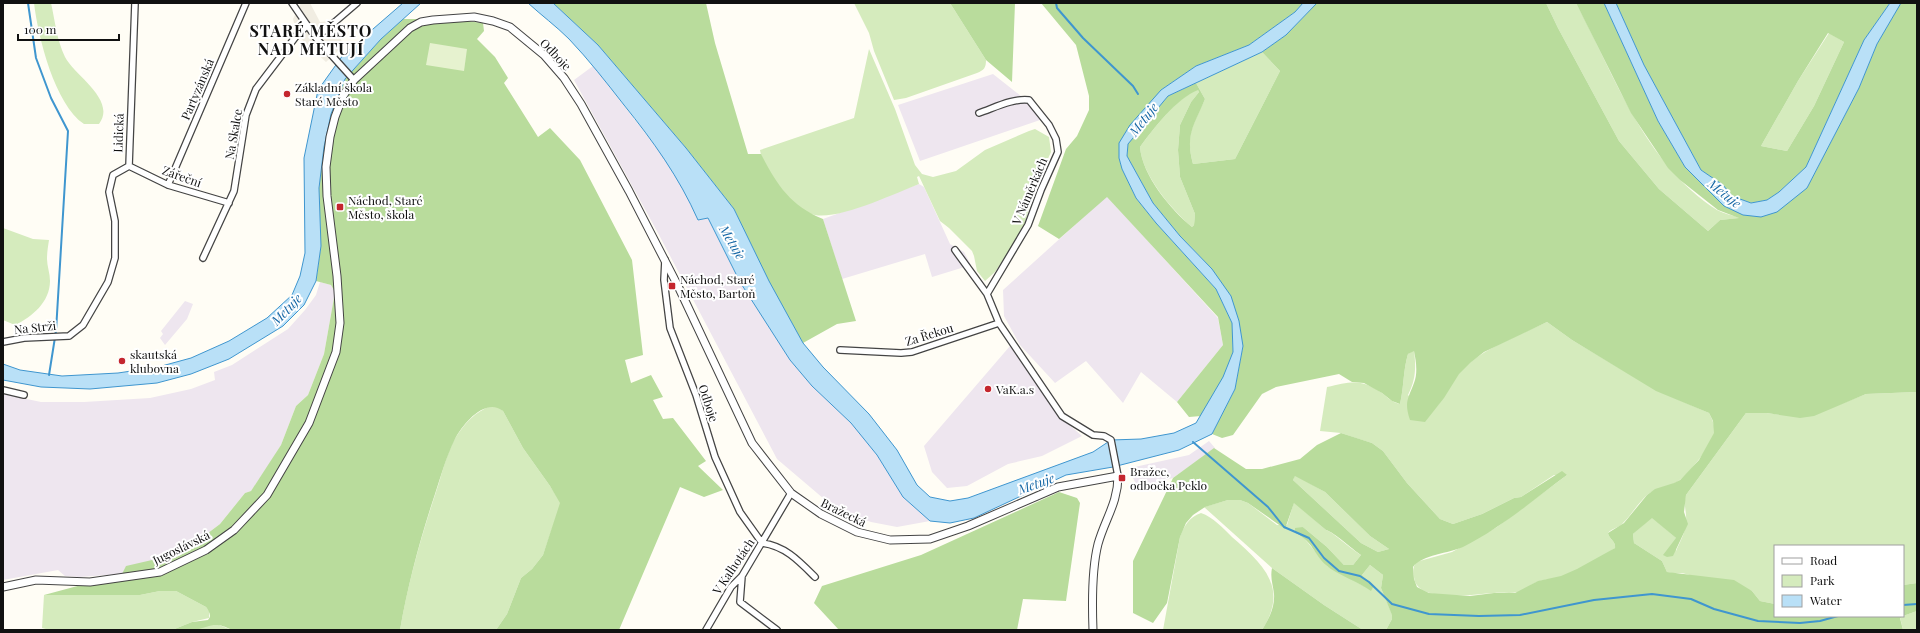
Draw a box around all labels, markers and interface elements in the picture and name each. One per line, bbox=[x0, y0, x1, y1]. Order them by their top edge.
scale bar bbox=[18, 16, 119, 42]
district label: STARÉ MĚSTO NAD METUJÍ bbox=[249, 20, 373, 59]
text: 100 m bbox=[24, 21, 57, 37]
street label: Odboje bbox=[537, 35, 575, 73]
street label: Partyzánská bbox=[177, 56, 217, 122]
place label: Základní škola Staré Město bbox=[295, 79, 372, 109]
marker: Základní škola Staré Město bbox=[282, 89, 292, 99]
water label: Metuje bbox=[1124, 99, 1161, 140]
street label: Na Skalce bbox=[221, 107, 245, 161]
street label: Lidická bbox=[109, 113, 127, 153]
street label: V Náměrkách bbox=[1007, 155, 1050, 228]
street label: Zářeční bbox=[160, 162, 204, 191]
water label: Metuje bbox=[1704, 174, 1745, 211]
place label: Náchod, Staré Město, škola bbox=[348, 192, 423, 222]
marker: Náchod, Staré Město, škola bbox=[335, 202, 345, 212]
water label: Metuje bbox=[716, 221, 750, 263]
place label: Náchod, Staré Město, Bartoň bbox=[680, 271, 755, 301]
marker: Náchod, Staré Město, Bartoň bbox=[667, 281, 677, 291]
water label: Metuje bbox=[266, 289, 305, 329]
street label: Na Strži bbox=[13, 317, 57, 337]
street label: Za Řekou bbox=[903, 319, 955, 349]
place label: skautská klubovna bbox=[130, 346, 179, 376]
marker: skautská klubovna bbox=[117, 356, 127, 366]
place label: VaK.a.s bbox=[995, 381, 1034, 397]
street label: Odboje bbox=[695, 382, 723, 424]
marker: VaK.a.s bbox=[983, 384, 993, 394]
place label: Bražec, odbočka Peklo bbox=[1130, 463, 1208, 493]
water label: Metuje bbox=[1015, 468, 1057, 498]
marker: Bražec, odbočka Peklo bbox=[1117, 473, 1127, 483]
street label: Bražecká bbox=[819, 494, 869, 530]
street label: Jugoslávská bbox=[149, 526, 212, 568]
street label: V Kalhotách bbox=[708, 535, 758, 598]
legend bbox=[1774, 545, 1904, 617]
text: Road bbox=[1810, 552, 1837, 568]
text: Park bbox=[1810, 572, 1835, 588]
text: Water bbox=[1809, 592, 1843, 608]

